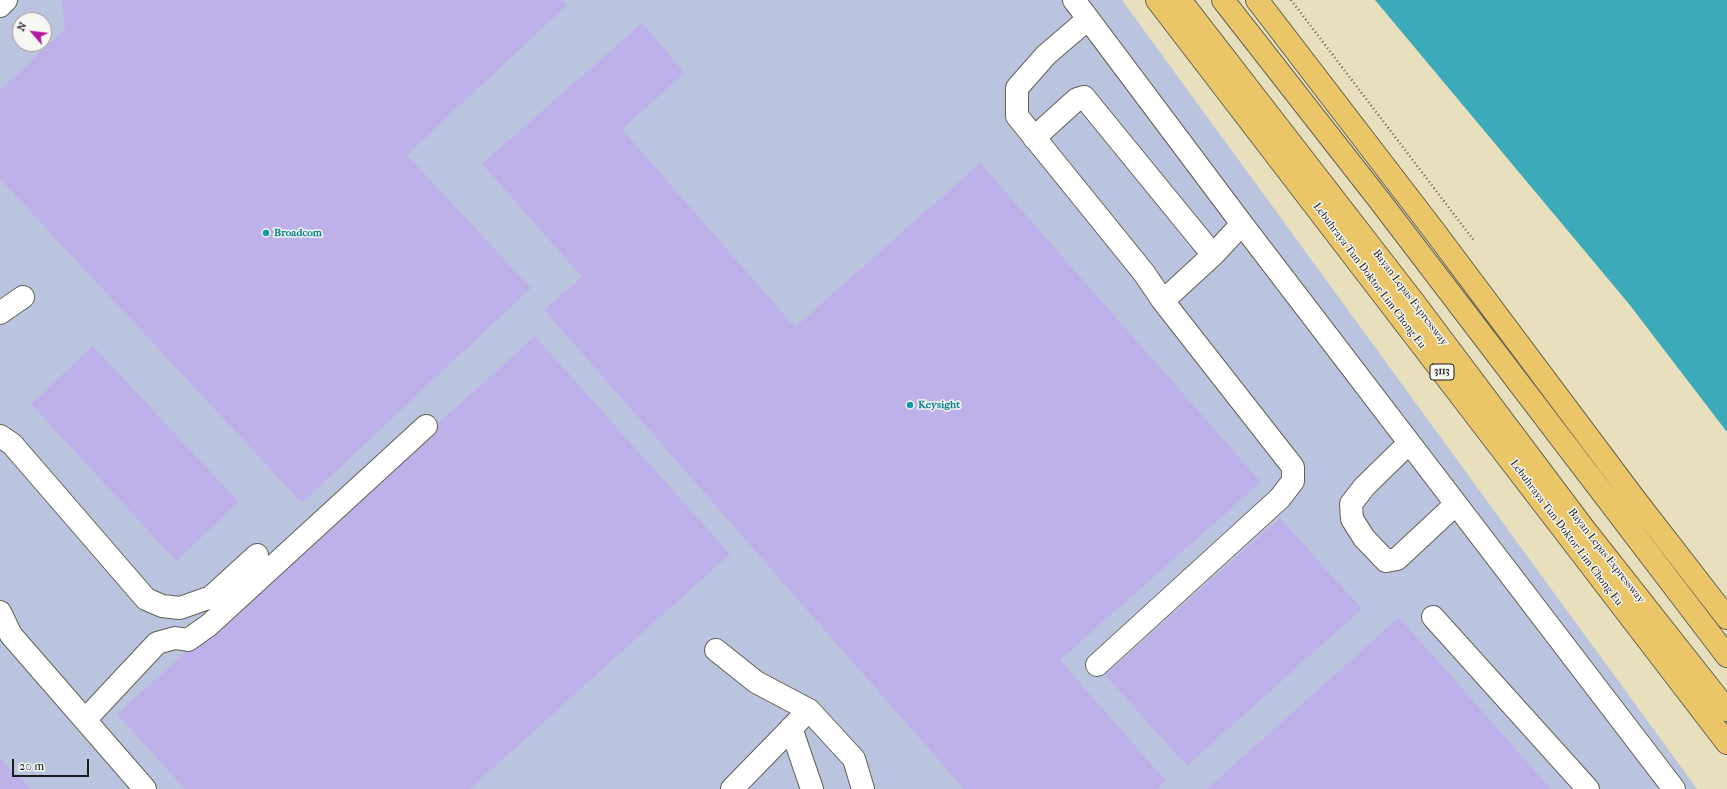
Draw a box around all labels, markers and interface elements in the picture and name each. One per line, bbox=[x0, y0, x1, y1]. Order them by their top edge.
north arrow bbox=[12, 12, 52, 52]
text: N bbox=[14, 20, 30, 33]
street label: Lebuhraya Tun Doktor Lim Chong Eu bbox=[1310, 201, 1428, 351]
place label: Broadcom bbox=[274, 226, 322, 240]
marker: Broadcom bbox=[261, 228, 271, 238]
street label: Bayan Lepas Expressway bbox=[1370, 247, 1450, 349]
road number: 3113 bbox=[1430, 364, 1454, 380]
place label: Keysight bbox=[918, 398, 960, 412]
marker: Keysight bbox=[905, 400, 915, 410]
street label: Lebuhraya Tun Doktor Lim Chong Eu bbox=[1507, 458, 1625, 608]
street label: Bayan Lepas Expressway bbox=[1565, 506, 1647, 606]
scale bar bbox=[14, 751, 91, 777]
text: 20 m bbox=[19, 759, 44, 773]

